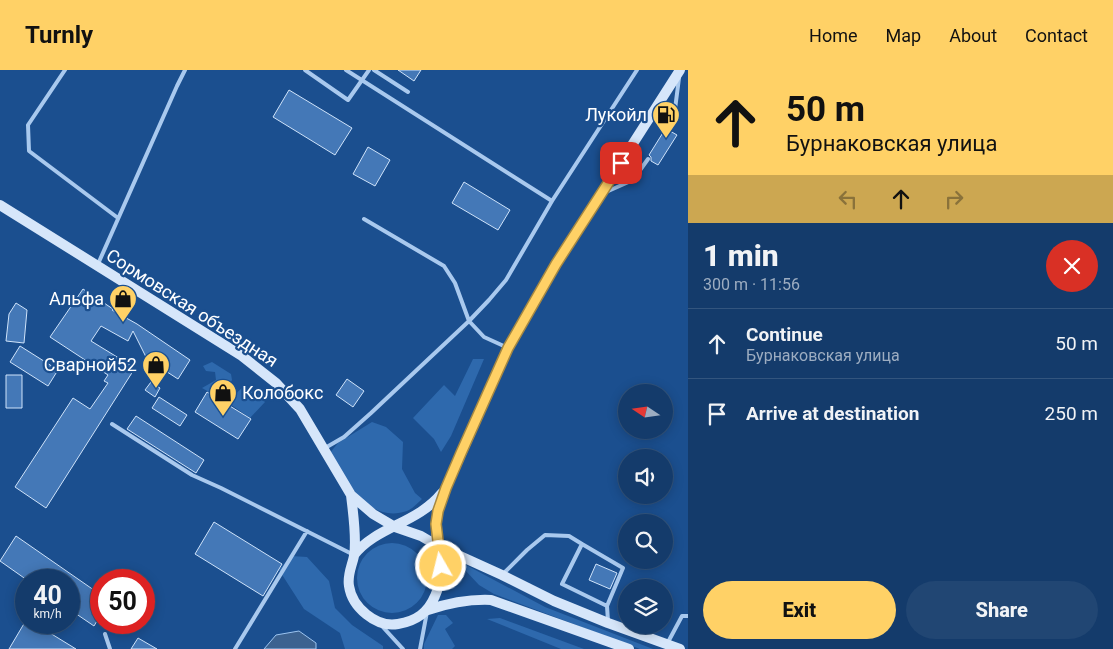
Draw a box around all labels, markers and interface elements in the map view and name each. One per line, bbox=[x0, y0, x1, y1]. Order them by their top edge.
text: Turnly bbox=[25, 21, 93, 49]
text: Home bbox=[809, 25, 858, 46]
text: Map bbox=[886, 25, 921, 46]
text: About bbox=[949, 25, 997, 46]
text: Contact bbox=[1025, 25, 1088, 46]
text: 50 m bbox=[786, 89, 865, 130]
icon: ahead bbox=[703, 90, 768, 155]
fuel station icon: Лукойл bbox=[651, 100, 681, 139]
place label: Лукойл bbox=[585, 104, 647, 125]
text: Бурнаковская улица bbox=[786, 131, 997, 156]
pin bbox=[600, 142, 642, 184]
icon: arrive bbox=[607, 149, 635, 177]
icon: left bbox=[834, 185, 862, 213]
icon: ahead bbox=[887, 185, 915, 213]
icon: right bbox=[940, 185, 968, 213]
text: 1 min bbox=[703, 238, 779, 273]
button: close bbox=[1046, 240, 1098, 292]
street label: Сормовская объездная bbox=[103, 244, 282, 371]
text: 300 m · 11:56 bbox=[703, 275, 800, 294]
shop icon: Альфа bbox=[108, 284, 138, 323]
place label: Альфа bbox=[49, 288, 104, 309]
text: Continue bbox=[746, 323, 823, 346]
icon: ahead bbox=[703, 330, 731, 358]
text: 50 m bbox=[1055, 332, 1098, 355]
text: Бурнаковская улица bbox=[746, 346, 900, 365]
shop icon: Сварной52 bbox=[141, 350, 171, 389]
place label: Сварной52 bbox=[44, 354, 137, 375]
shop icon: Колобокс bbox=[208, 378, 238, 417]
place label: Колобокс bbox=[242, 382, 323, 403]
north arrow bbox=[618, 384, 672, 439]
map controls bbox=[618, 384, 673, 634]
icon: arrive bbox=[703, 400, 731, 428]
text: Arrive at destination bbox=[746, 402, 919, 425]
text: 250 m bbox=[1045, 402, 1098, 425]
button: sound bbox=[618, 449, 673, 504]
button: search bbox=[618, 514, 673, 569]
position arrow bbox=[414, 539, 466, 591]
speed limit sign: 50 bbox=[90, 569, 155, 634]
button: layers bbox=[618, 579, 673, 634]
text: 40 bbox=[33, 581, 62, 610]
button: Exit bbox=[703, 581, 896, 639]
button: Share bbox=[906, 581, 1098, 639]
text: km/h bbox=[33, 607, 62, 621]

